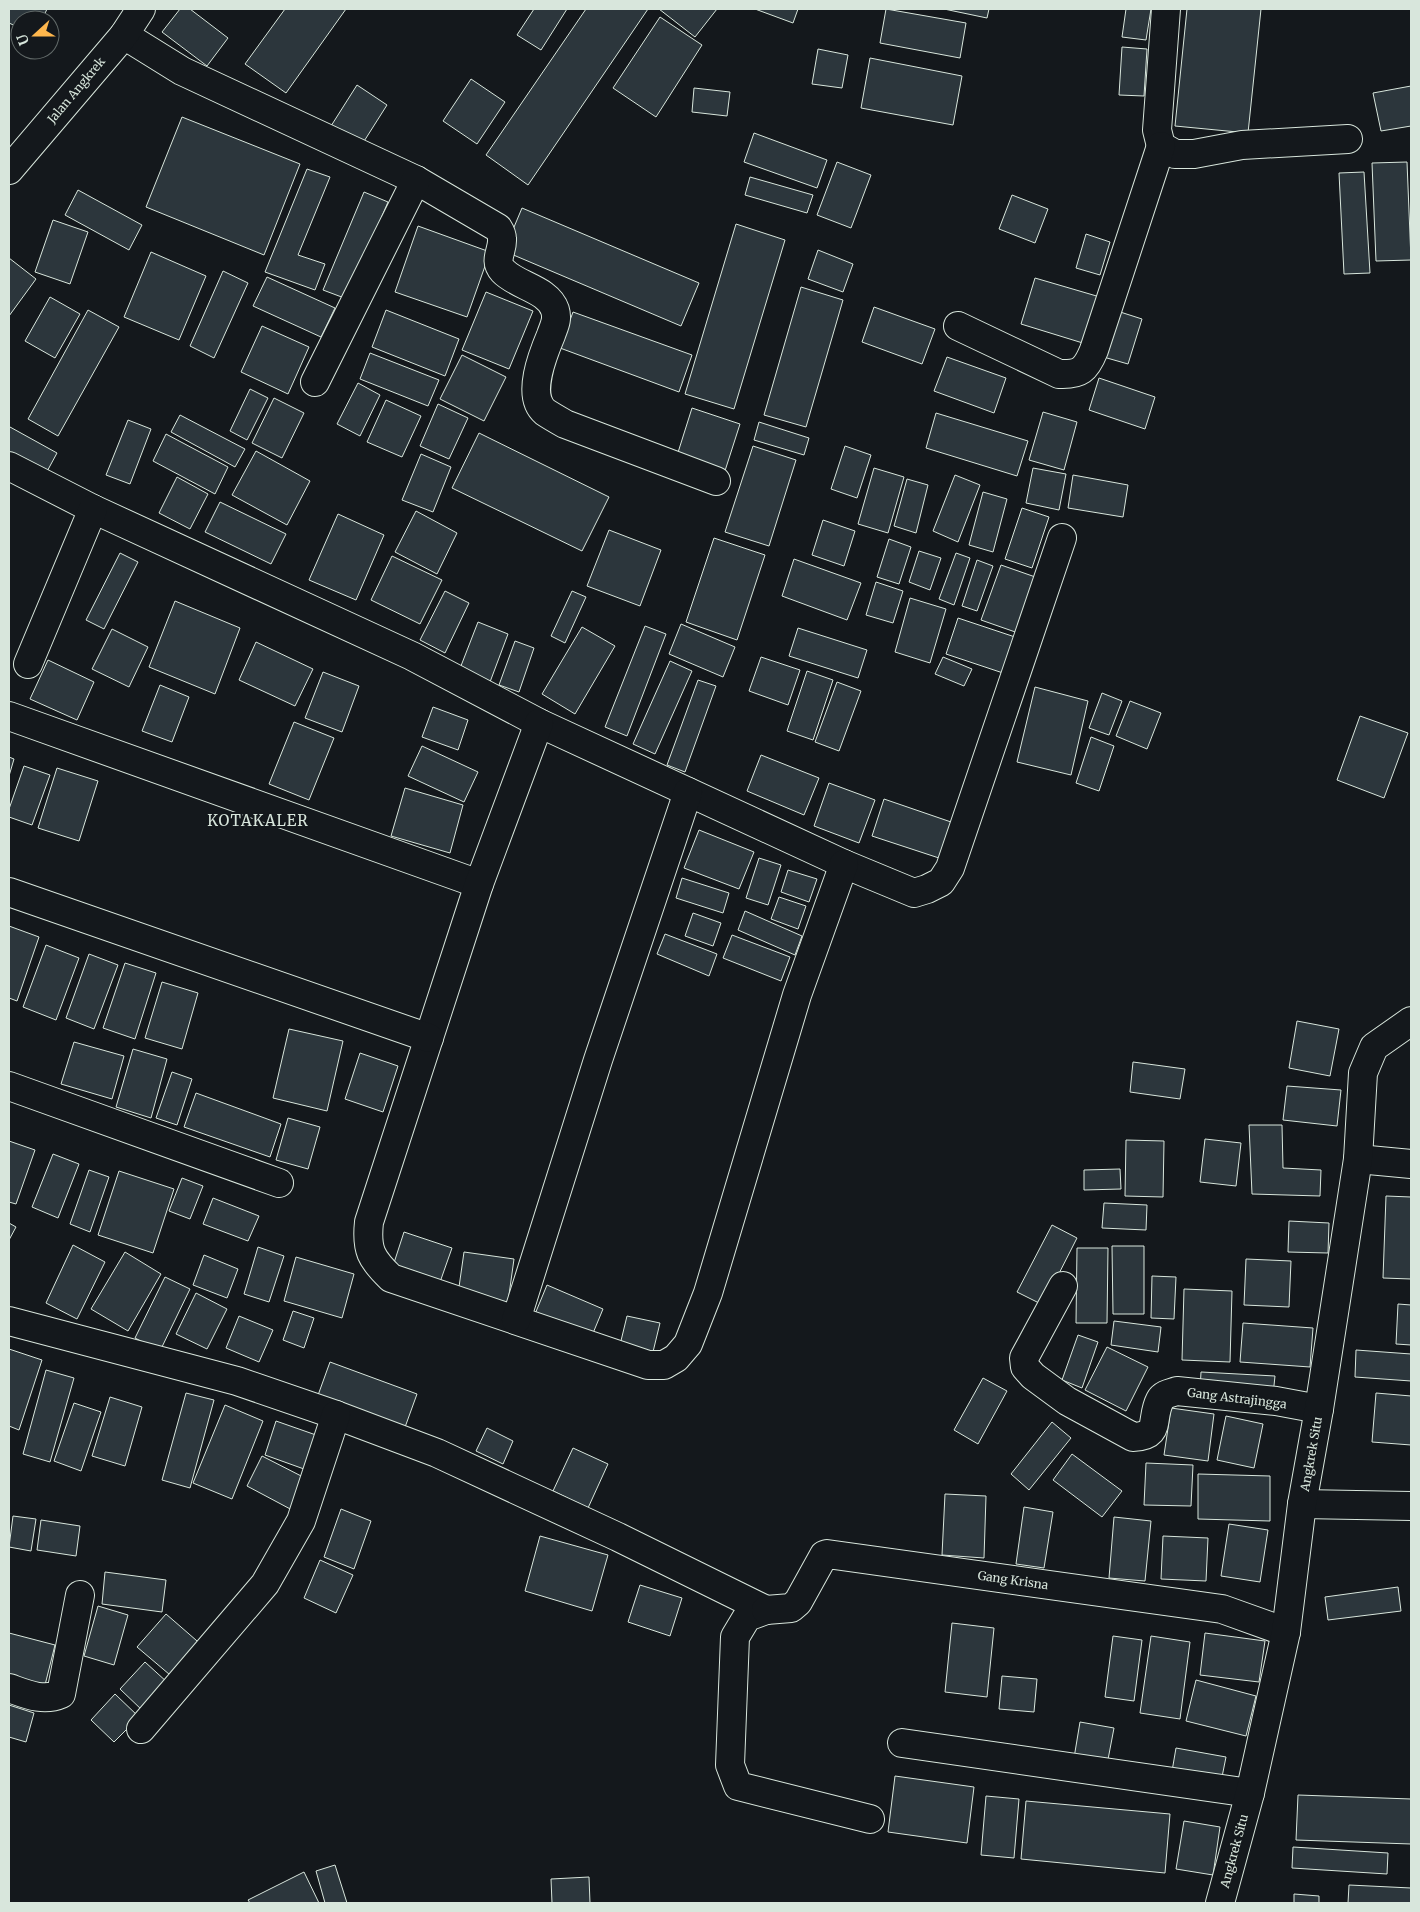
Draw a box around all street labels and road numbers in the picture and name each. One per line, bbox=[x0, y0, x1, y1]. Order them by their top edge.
street label: Jalan Angkrek bbox=[43, 54, 108, 127]
street label: Gang Astrajingga bbox=[1187, 1384, 1288, 1412]
street label: Angkrek Situ bbox=[1297, 1415, 1325, 1494]
street label: Gang Krisna bbox=[977, 1568, 1050, 1592]
street label: Angkrek Situ bbox=[1217, 1812, 1251, 1891]

